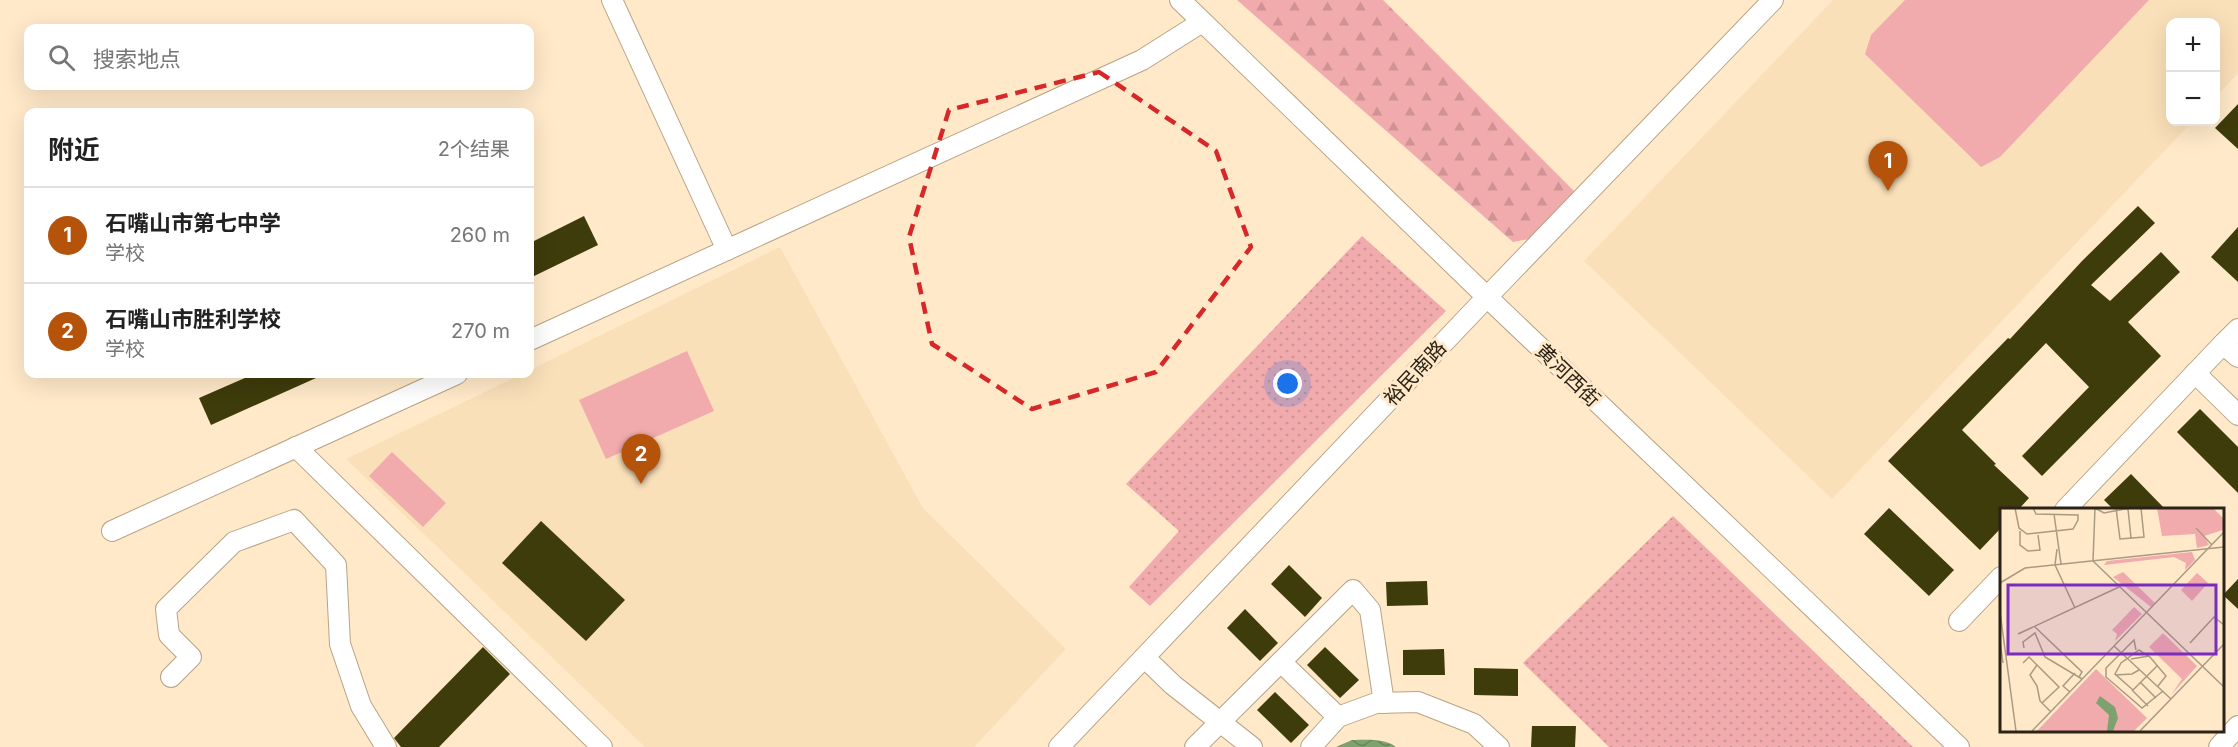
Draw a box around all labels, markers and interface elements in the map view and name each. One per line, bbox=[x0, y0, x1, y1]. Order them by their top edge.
map controls bbox=[2166, 18, 2220, 126]
button: + bbox=[2166, 18, 2220, 72]
search box bbox=[24, 24, 534, 90]
icon: search bbox=[45, 41, 78, 74]
text: 搜索地点 bbox=[93, 46, 181, 72]
button: − bbox=[2166, 72, 2220, 126]
text: 附近 bbox=[48, 134, 100, 165]
text: 2个结果 bbox=[438, 137, 510, 161]
pin: 1 bbox=[1868, 142, 1908, 191]
text: 石嘴山市第七中学 bbox=[105, 210, 281, 236]
text: 1 bbox=[63, 223, 72, 247]
text: 260 m bbox=[450, 223, 510, 247]
text: 学校 bbox=[105, 241, 145, 265]
text: 石嘴山市胜利学校 bbox=[105, 306, 281, 332]
text: 2 bbox=[61, 319, 74, 343]
text: 270 m bbox=[451, 319, 510, 343]
street label: 裕民南路 bbox=[1379, 336, 1451, 410]
text: 学校 bbox=[105, 337, 145, 361]
street label: 黄河西街 bbox=[1531, 339, 1605, 411]
your location bbox=[1273, 369, 1302, 398]
pin: 2 bbox=[622, 434, 660, 484]
inset map bbox=[2000, 508, 2223, 732]

